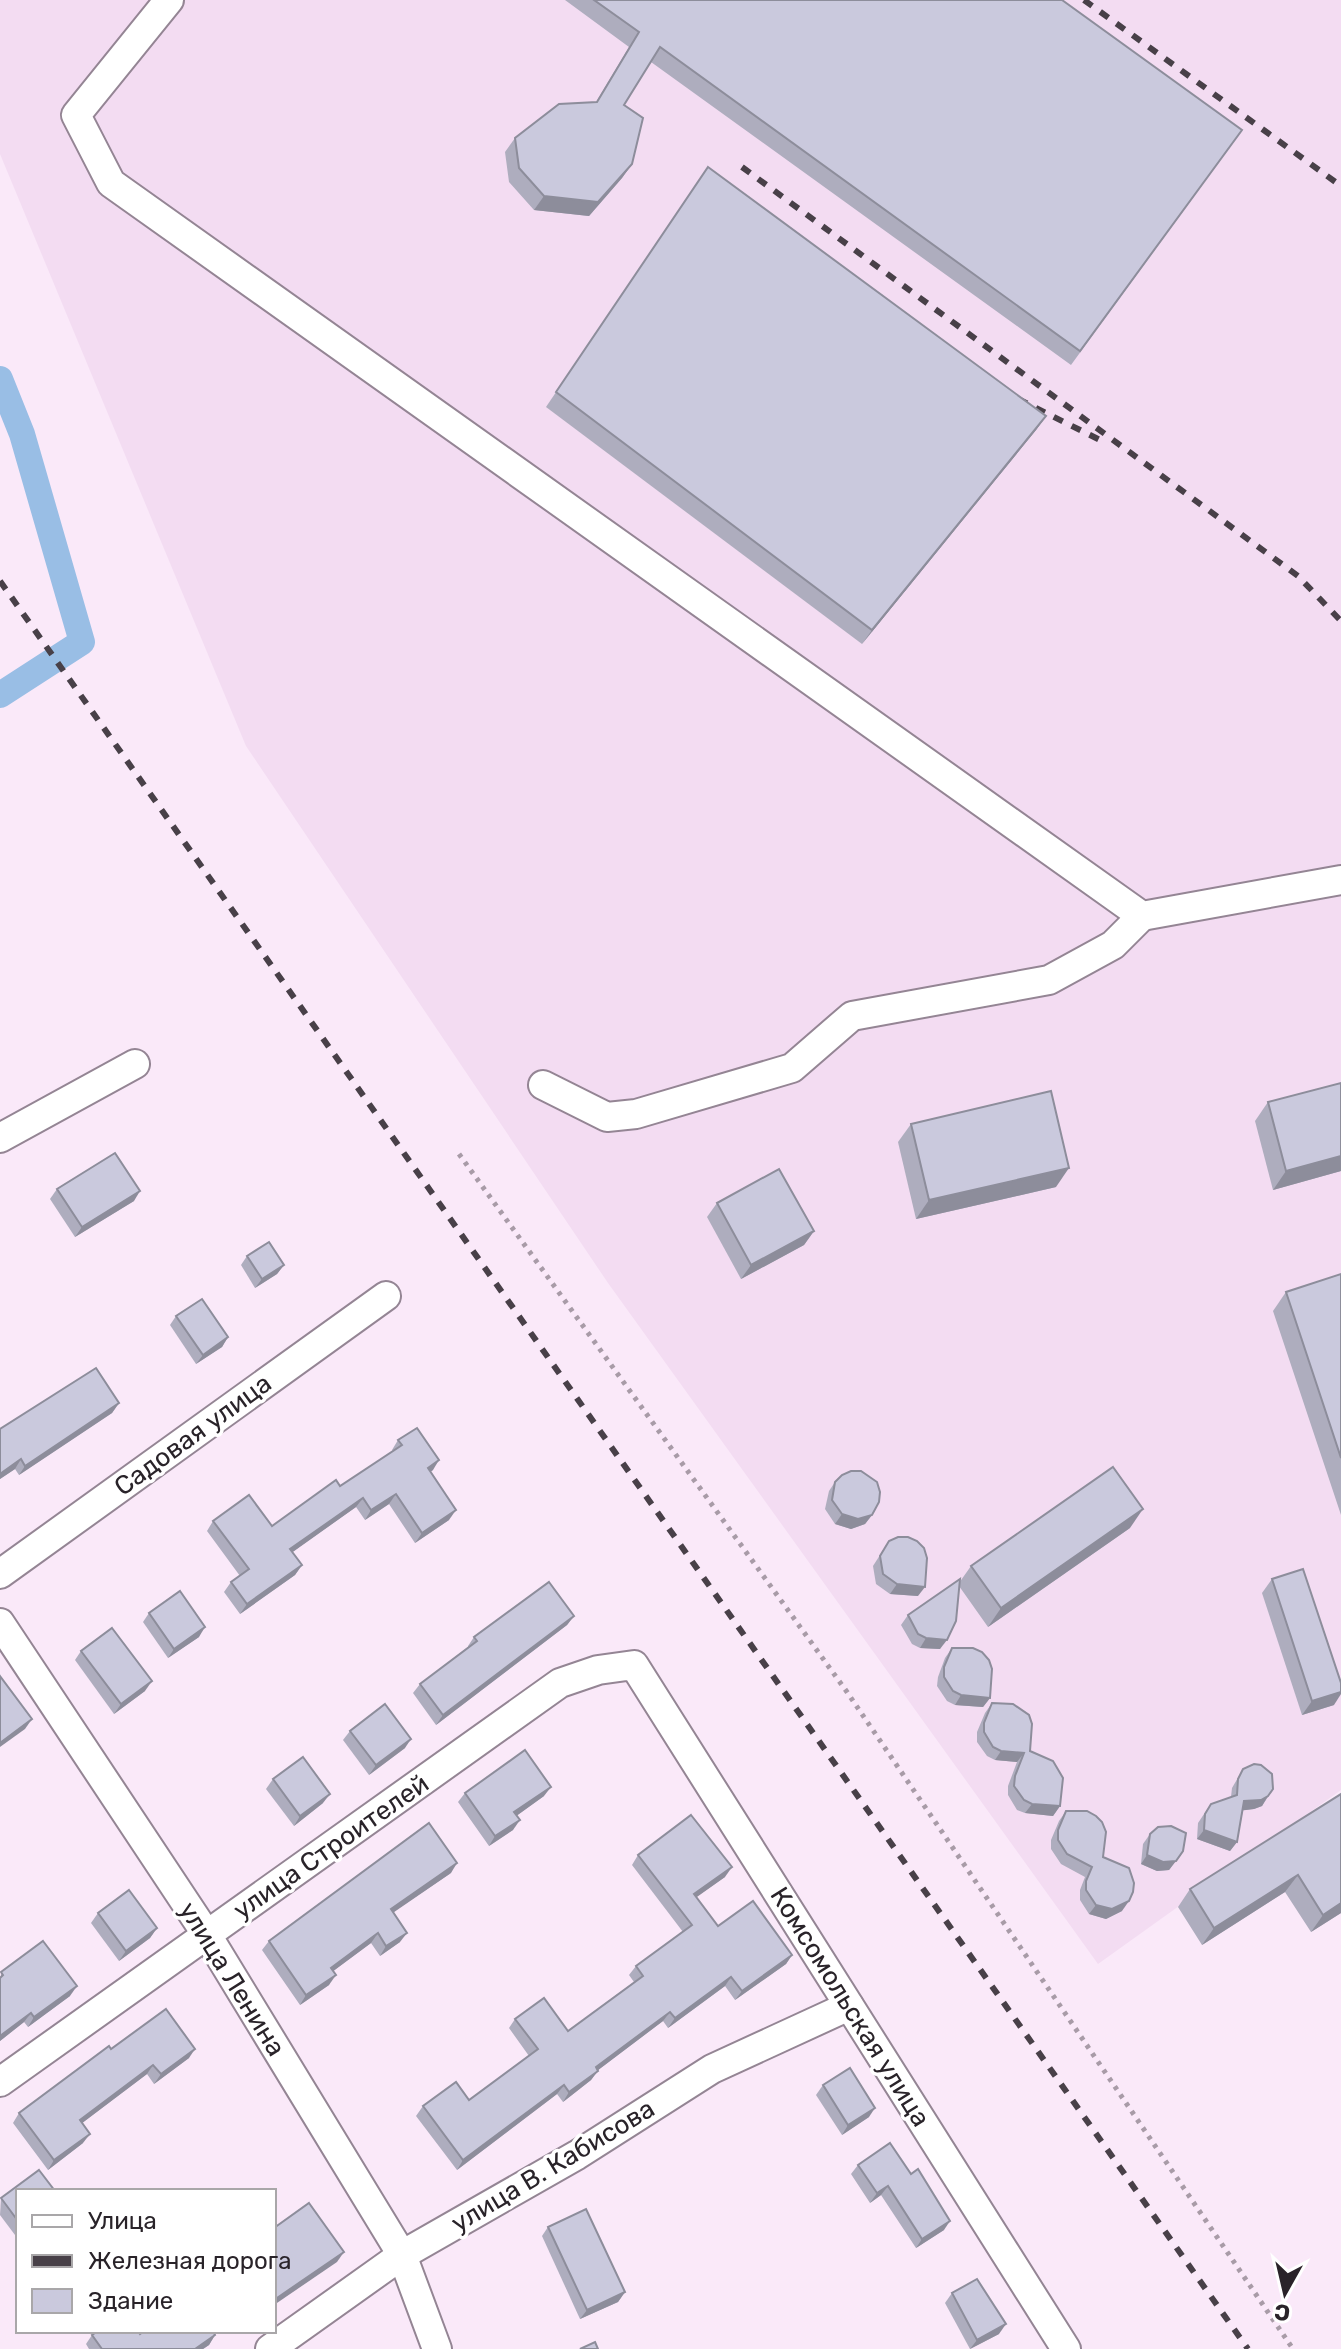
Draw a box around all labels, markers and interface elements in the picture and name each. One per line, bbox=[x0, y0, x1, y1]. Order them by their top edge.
street label: Садовая улица bbox=[108, 1368, 278, 1502]
street label: улица Строителей bbox=[227, 1768, 435, 1926]
street label: Комсомольская улица bbox=[764, 1882, 936, 2132]
street label: улица Ленина bbox=[172, 1896, 292, 2062]
street label: улица В. Кабисова bbox=[446, 2093, 660, 2239]
legend bbox=[16, 2189, 276, 2333]
text: Улица bbox=[88, 2207, 157, 2235]
text: Железная дорога bbox=[88, 2247, 291, 2275]
north arrow bbox=[1245, 2253, 1325, 2333]
text: Здание bbox=[88, 2287, 173, 2315]
text: С bbox=[1273, 2298, 1292, 2327]

